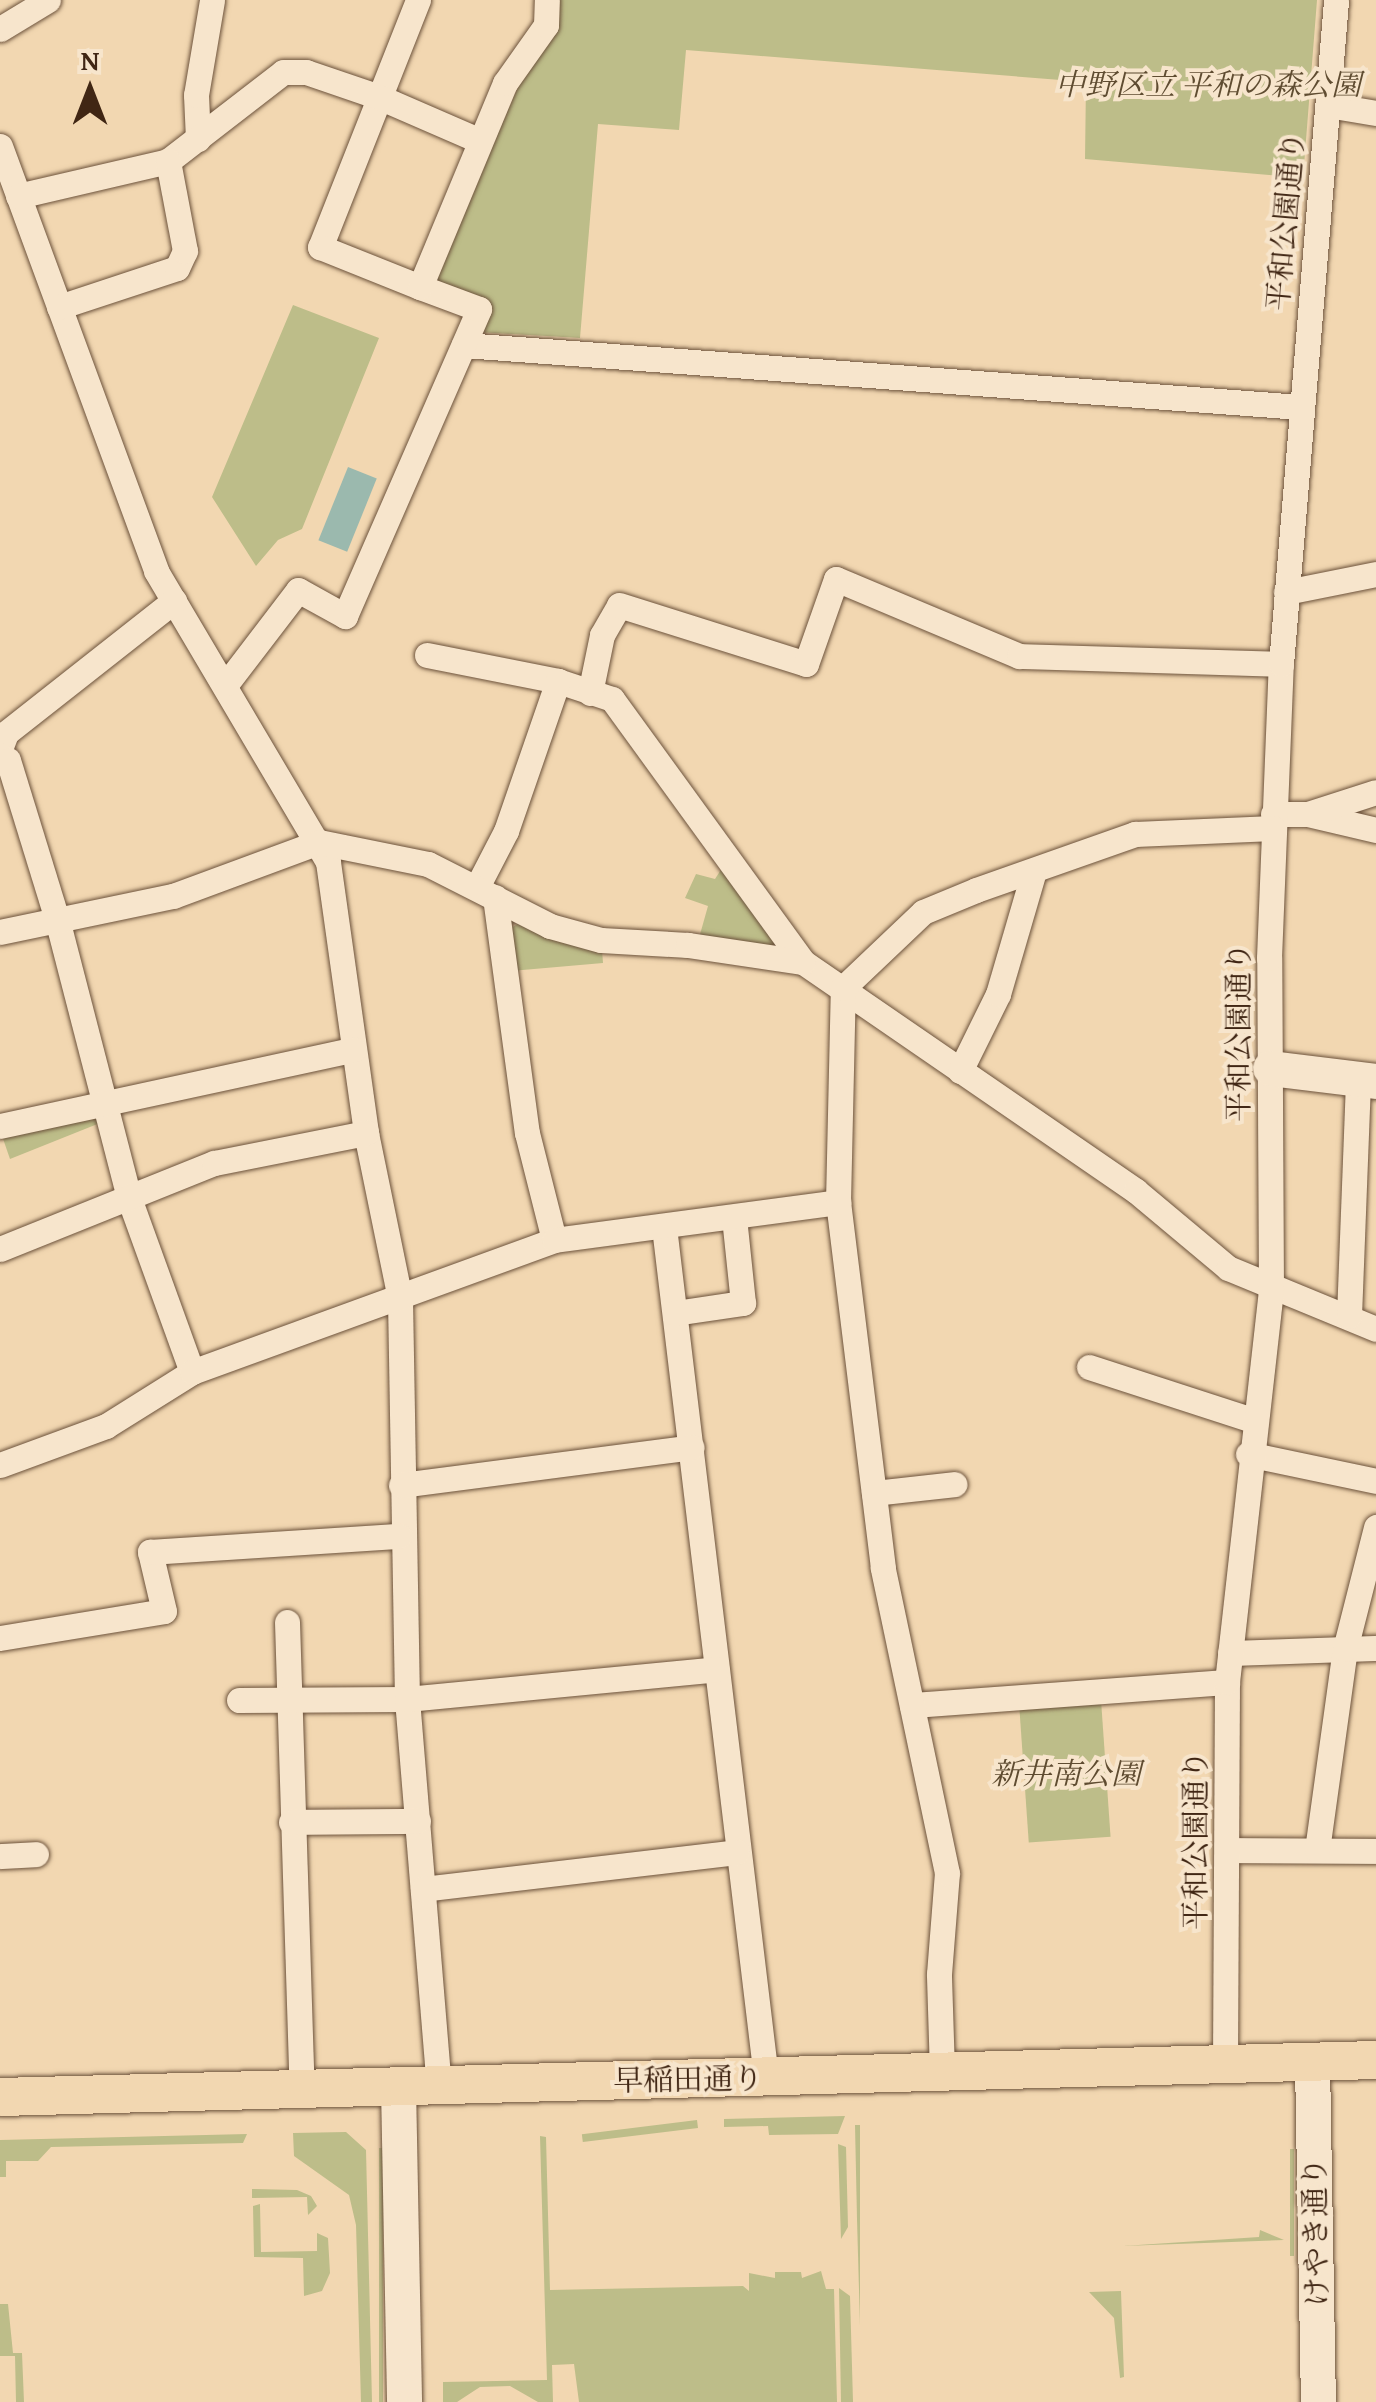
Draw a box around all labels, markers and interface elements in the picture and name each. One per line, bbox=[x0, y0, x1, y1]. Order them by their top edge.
text: N bbox=[81, 39, 99, 80]
north arrow bbox=[40, 40, 140, 140]
park label: 中野区立 平和の森公園 bbox=[1055, 66, 1361, 102]
street label: 平和公園通り bbox=[1259, 130, 1311, 312]
street label: 平和公園通り bbox=[1220, 942, 1256, 1122]
street label: 平和公園通り bbox=[1177, 1750, 1213, 1930]
park label: 新井南公園 bbox=[991, 1755, 1141, 1791]
street label: 早稲田通り bbox=[613, 2060, 763, 2098]
street label: けやき通り bbox=[1296, 2157, 1334, 2307]

